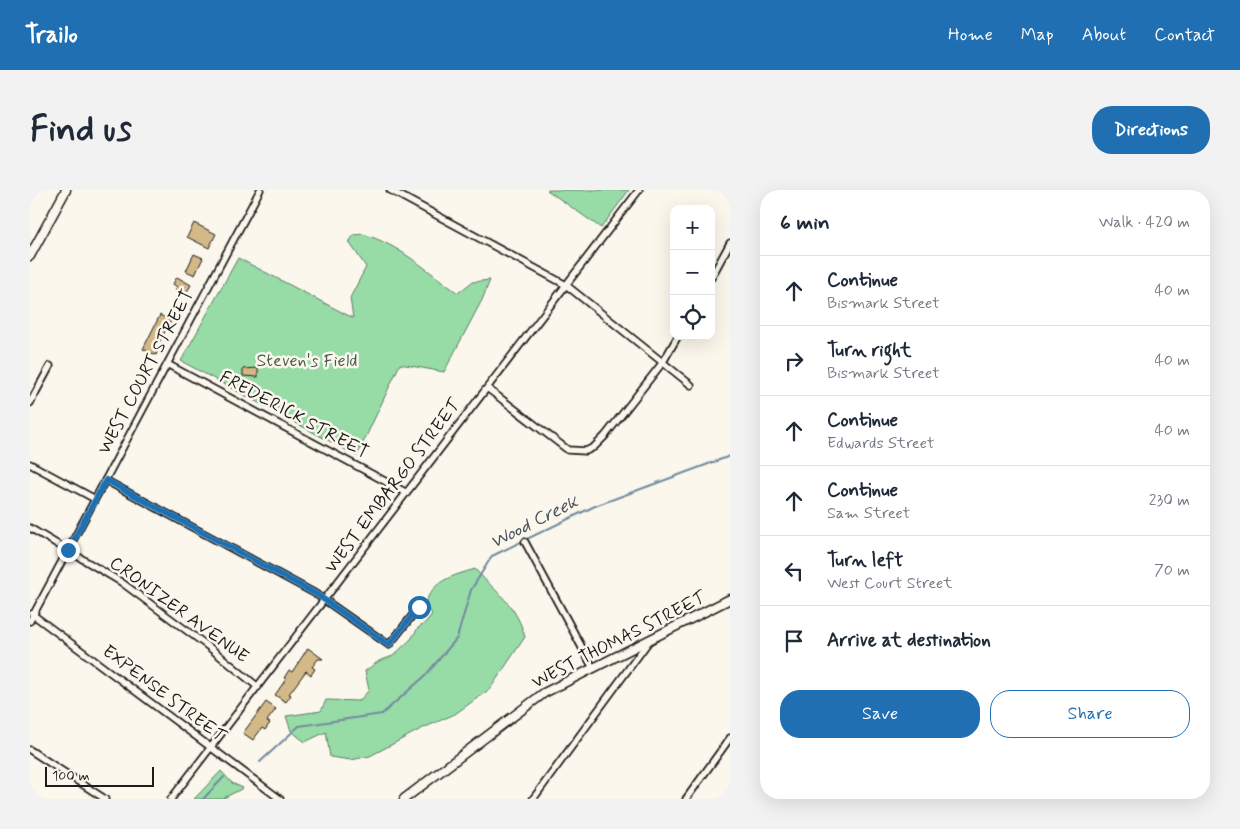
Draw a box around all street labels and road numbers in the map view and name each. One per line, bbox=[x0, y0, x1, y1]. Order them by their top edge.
street label: WEST COURT STREET bbox=[92, 285, 200, 459]
street label: FREDERICK STREET bbox=[215, 366, 373, 464]
street label: WEST EMBARGO STREET bbox=[319, 393, 467, 578]
street label: CRONIZER AVENUE bbox=[104, 551, 254, 669]
street label: WEST THOMAS STREET bbox=[528, 585, 711, 694]
street label: EXPENSE STREET bbox=[97, 640, 231, 749]

